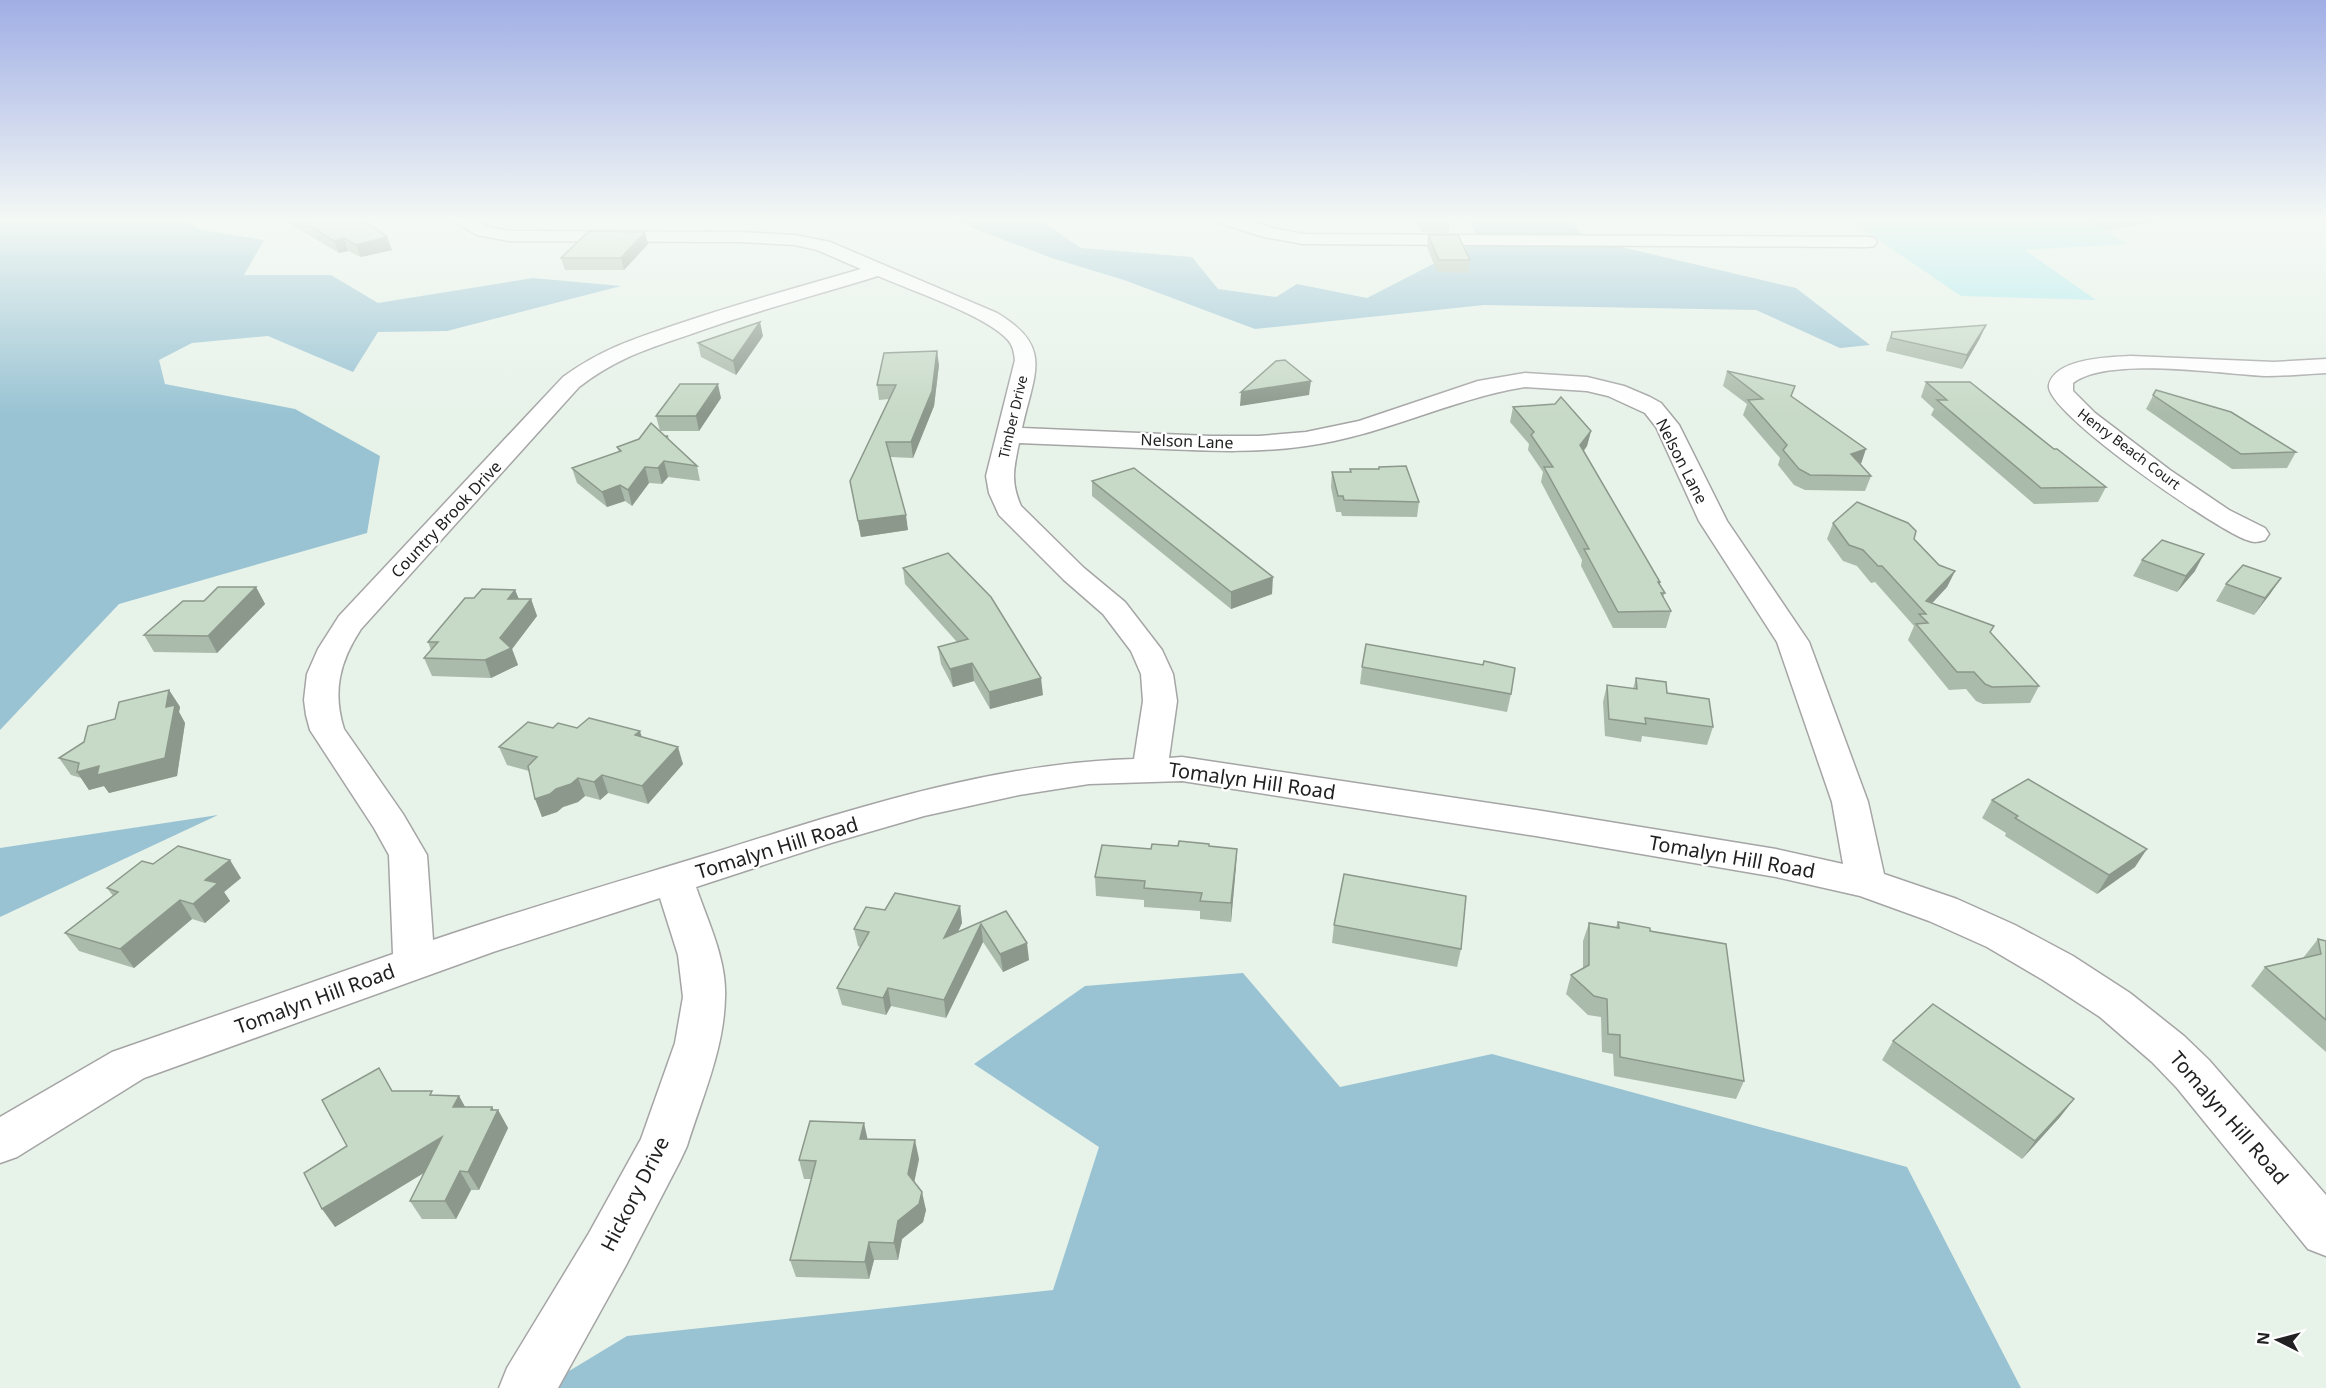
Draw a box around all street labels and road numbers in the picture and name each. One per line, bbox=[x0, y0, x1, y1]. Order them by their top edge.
street label: Timber Drive bbox=[994, 373, 1031, 460]
street label: Henry Beach Court bbox=[2074, 404, 2185, 494]
street label: Nelson Lane bbox=[1651, 415, 1713, 507]
street label: Nelson Lane bbox=[1140, 428, 1234, 454]
street label: Country Brook Drive bbox=[386, 456, 506, 582]
street label: Tomalyn Hill Road bbox=[1167, 755, 1337, 806]
street label: Tomalyn Hill Road bbox=[692, 810, 861, 885]
street label: Tomalyn Hill Road bbox=[1647, 829, 1817, 884]
street label: Tomalyn Hill Road bbox=[231, 957, 398, 1040]
street label: Tomalyn Hill Road bbox=[2164, 1045, 2295, 1190]
street label: Hickory Drive bbox=[594, 1132, 675, 1256]

